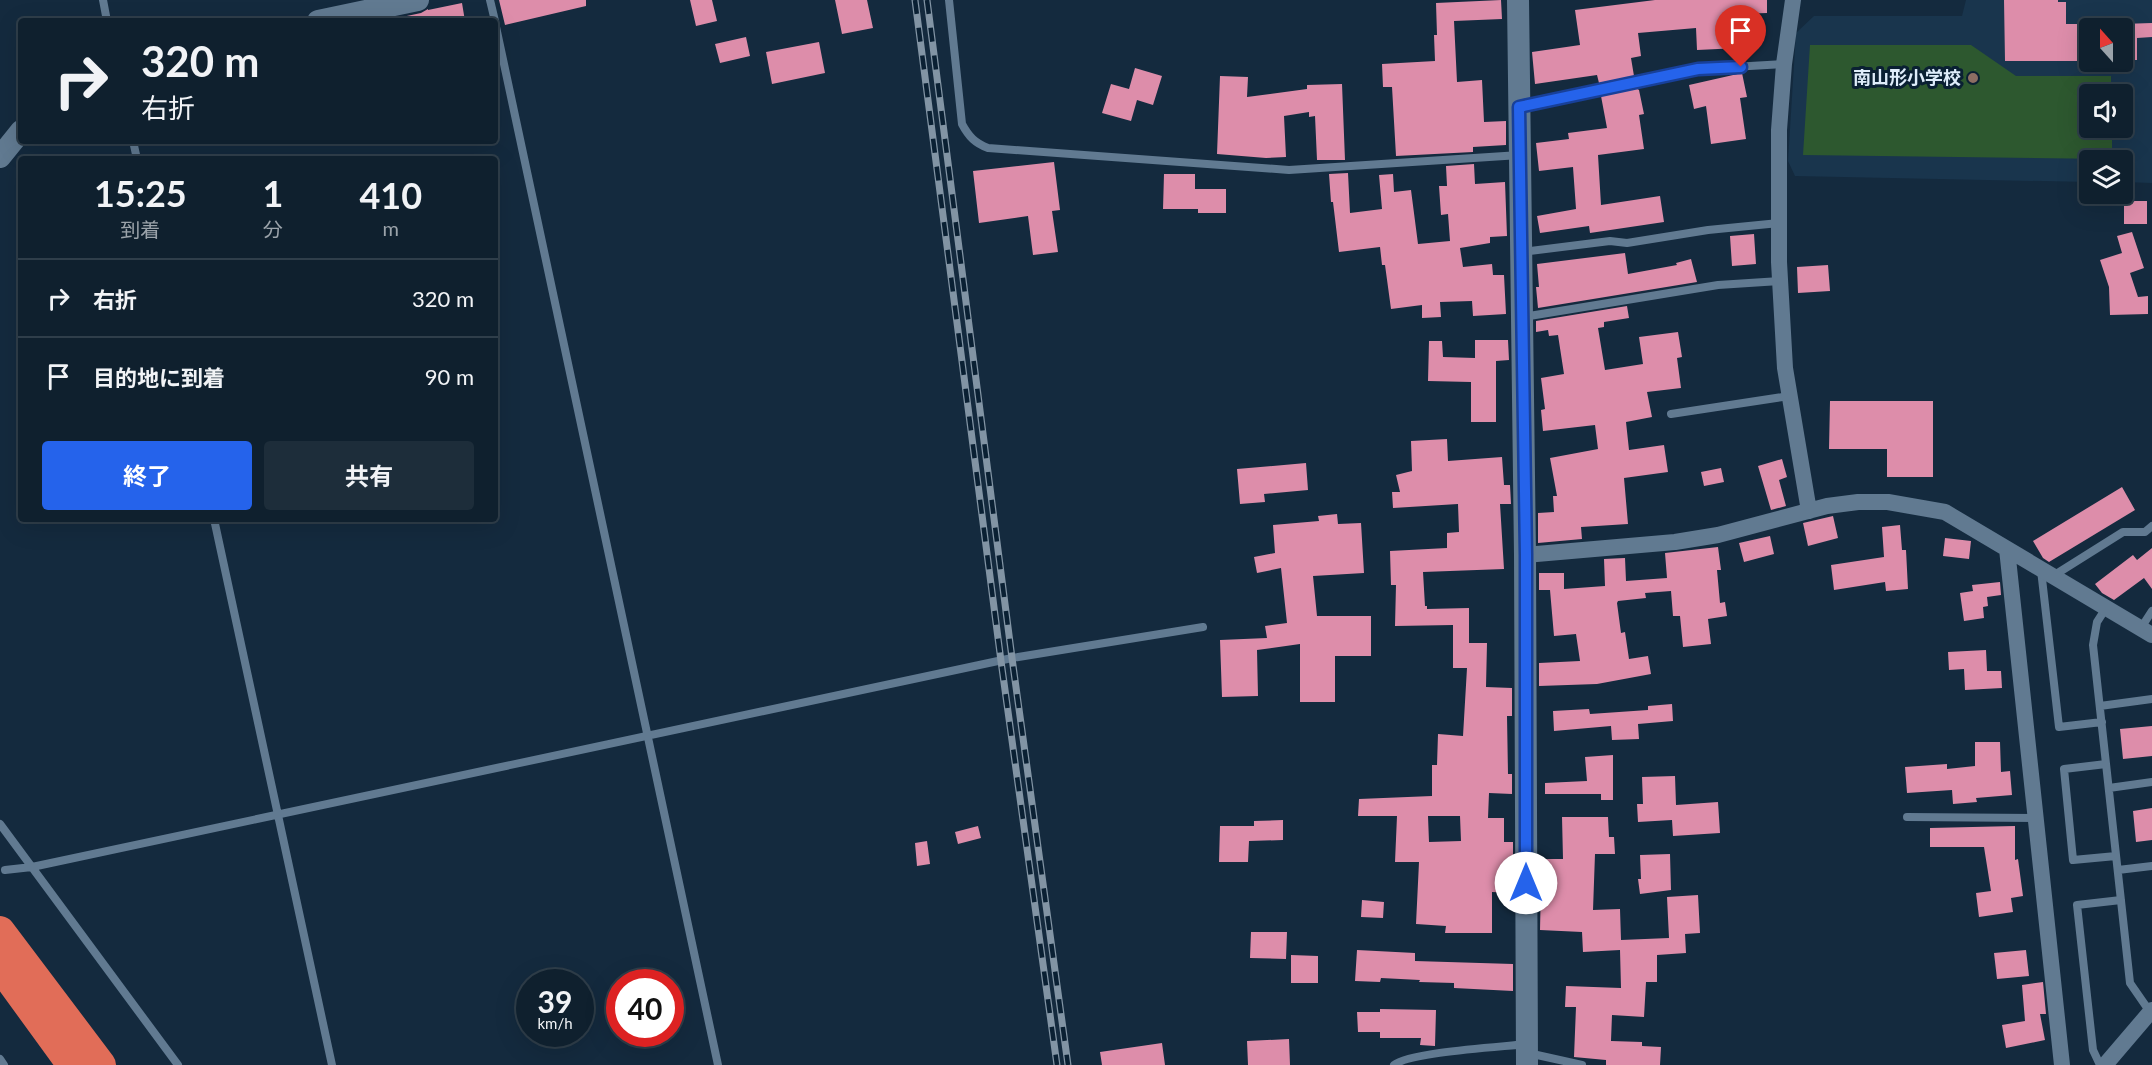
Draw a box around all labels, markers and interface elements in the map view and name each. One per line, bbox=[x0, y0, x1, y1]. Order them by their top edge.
pin bbox=[1715, 5, 1766, 67]
icon: arrive bbox=[1724, 14, 1757, 47]
north arrow bbox=[2079, 18, 2133, 72]
map controls bbox=[2079, 18, 2133, 204]
text: 320 m bbox=[141, 36, 259, 86]
icon: right bbox=[42, 42, 120, 120]
place label: 南山形小学校 bbox=[1853, 66, 1961, 88]
marker: 南山形小学校 bbox=[1966, 71, 1980, 85]
button: sound bbox=[2079, 84, 2133, 138]
text: 右折 bbox=[141, 91, 195, 124]
button: layers bbox=[2079, 150, 2133, 204]
text: 15:25 bbox=[94, 171, 187, 215]
text: 1 bbox=[263, 171, 284, 215]
text: 410 bbox=[359, 173, 422, 217]
text: m bbox=[383, 216, 399, 240]
text: 到着 bbox=[120, 217, 160, 241]
text: 分 bbox=[263, 217, 283, 241]
icon: right bbox=[42, 282, 75, 315]
text: 320 m bbox=[412, 285, 474, 312]
text: 右折 bbox=[93, 286, 137, 313]
icon: arrive bbox=[42, 360, 75, 393]
text: 90 m bbox=[425, 363, 474, 390]
text: 目的地に到着 bbox=[93, 364, 225, 391]
button: 終了 bbox=[42, 441, 252, 510]
button: 共有 bbox=[264, 441, 474, 510]
position arrow bbox=[1494, 851, 1558, 915]
speed limit sign: 40 bbox=[606, 969, 684, 1047]
text: 39 bbox=[538, 983, 572, 1019]
text: km/h bbox=[537, 1014, 573, 1032]

